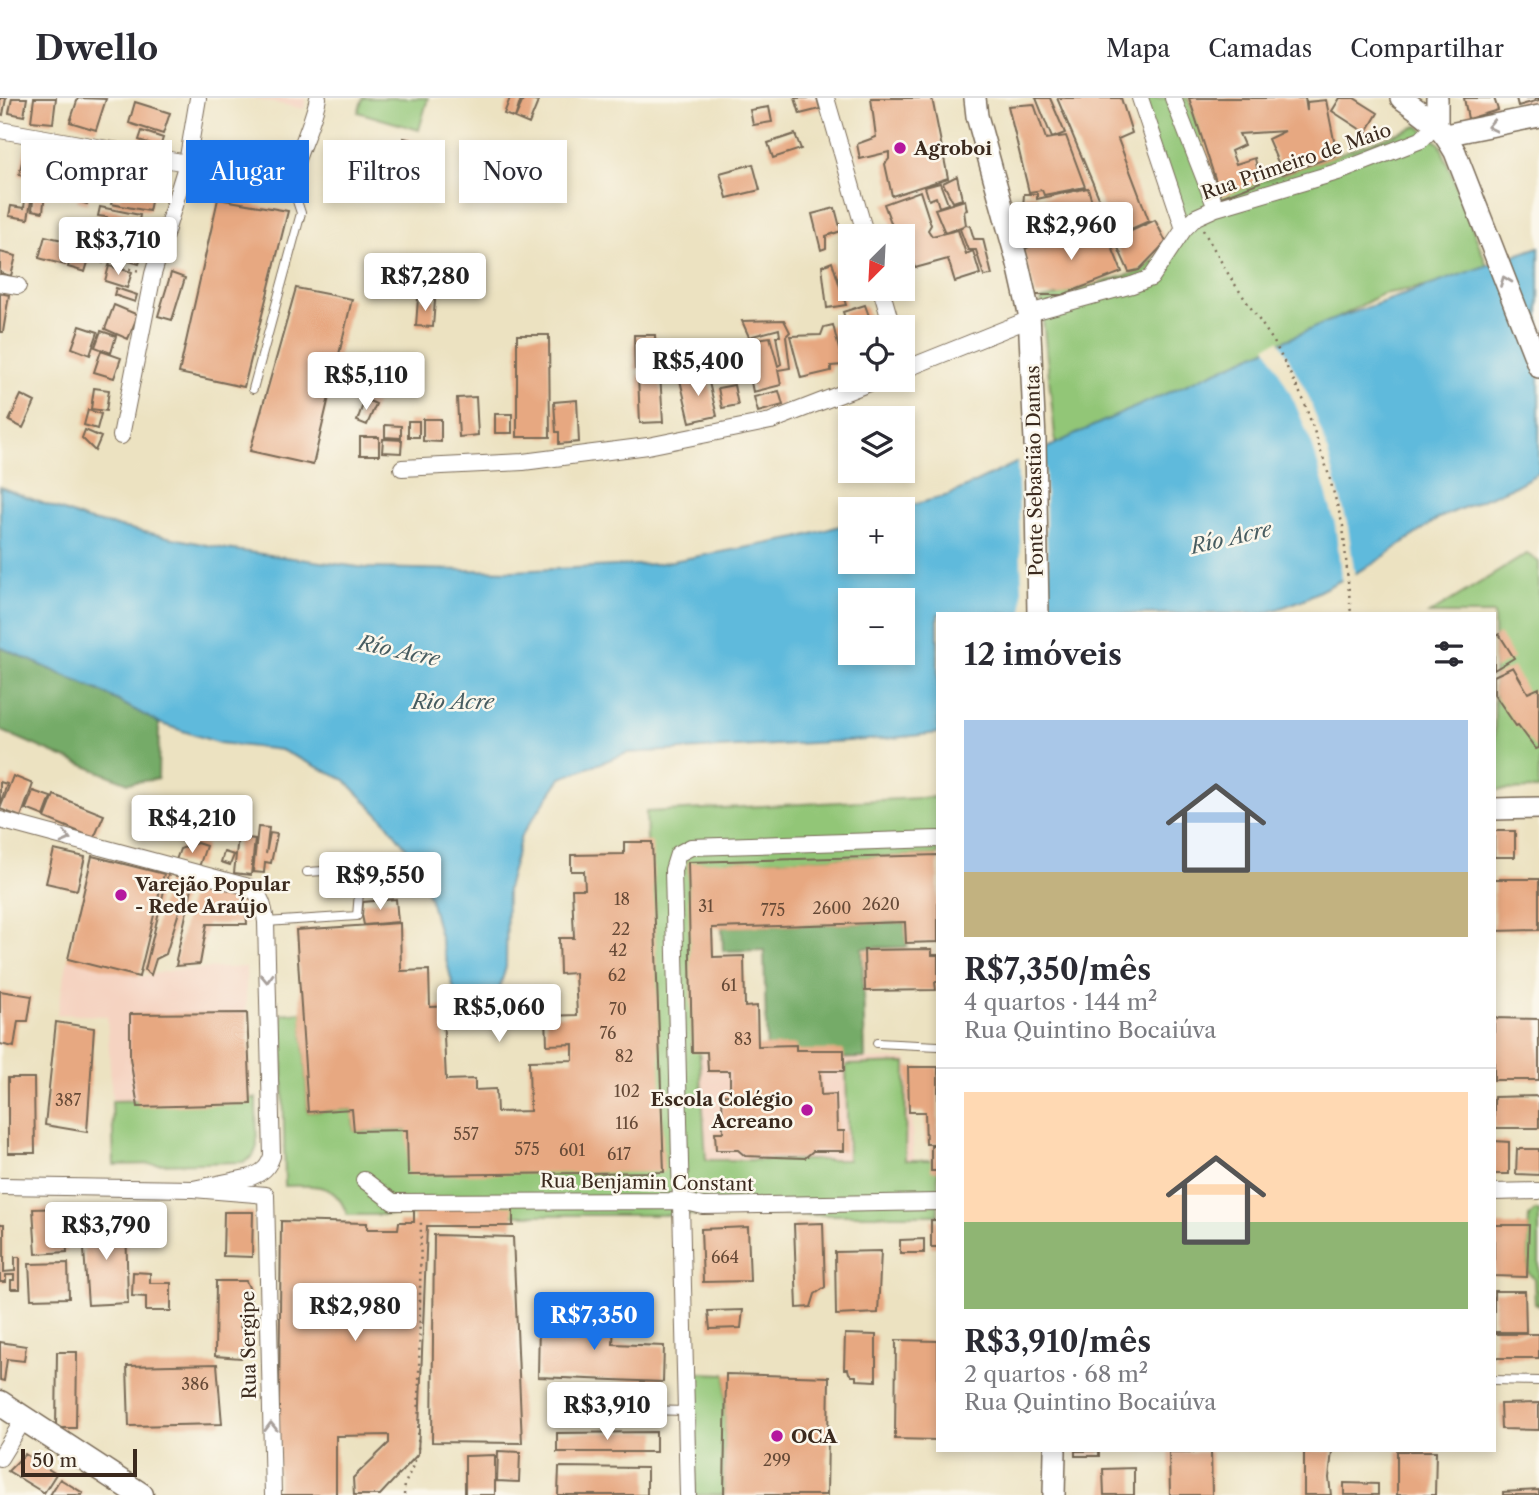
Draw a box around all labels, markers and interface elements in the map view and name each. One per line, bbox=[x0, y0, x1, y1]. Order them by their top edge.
text: Dwello bbox=[35, 28, 158, 69]
text: Mapa bbox=[1106, 34, 1170, 63]
text: Camadas bbox=[1208, 34, 1312, 63]
text: Compartilhar bbox=[1350, 34, 1504, 63]
street label: Rua Primeiro de Maio bbox=[1198, 118, 1394, 205]
one-way arrow bbox=[1486, 118, 1498, 133]
place label: Agroboi bbox=[913, 137, 992, 160]
chip: Comprar bbox=[21, 140, 172, 203]
chip: Alugar bbox=[186, 140, 309, 203]
chip: Filtros bbox=[323, 140, 445, 203]
chip: Novo bbox=[459, 140, 567, 203]
marker: Agroboi bbox=[892, 140, 908, 156]
pin: R$2,960 bbox=[1006, 202, 1136, 262]
text: R$2,960 bbox=[1025, 211, 1117, 239]
pin: R$3,710 bbox=[53, 218, 183, 277]
north arrow bbox=[838, 224, 915, 301]
map controls bbox=[838, 224, 915, 665]
text: R$3,710 bbox=[75, 226, 161, 254]
pin: R$7,280 bbox=[360, 254, 490, 313]
text: R$7,280 bbox=[380, 262, 470, 290]
one-way arrow bbox=[1500, 275, 1514, 287]
button: locate bbox=[838, 315, 915, 392]
pin: R$5,400 bbox=[633, 338, 763, 398]
text: R$5,400 bbox=[652, 347, 744, 375]
pin: R$5,110 bbox=[301, 352, 431, 412]
text: R$5,110 bbox=[324, 361, 408, 389]
street label: Ponte Sebastião Dantas bbox=[1021, 365, 1048, 577]
button: layers bbox=[838, 406, 915, 483]
button: + bbox=[838, 497, 915, 574]
water label: Río Acre bbox=[1186, 516, 1275, 559]
button: − bbox=[838, 588, 915, 665]
water label: Río Acre bbox=[354, 629, 443, 671]
icon: filters bbox=[1430, 635, 1468, 673]
text: 12 imóveis bbox=[964, 636, 1122, 673]
water label: Rio Acre bbox=[410, 689, 495, 714]
icon: home bbox=[1153, 765, 1279, 891]
pin: R$4,210 bbox=[127, 796, 257, 855]
text: R$4,210 bbox=[148, 804, 236, 832]
one-way arrow bbox=[60, 829, 72, 844]
pin: R$9,550 bbox=[315, 852, 445, 912]
text: R$9,550 bbox=[335, 861, 425, 889]
place label: Varejão Popular - Rede Araújo bbox=[134, 873, 291, 918]
marker: Varejão Popular - Rede Araújo bbox=[113, 887, 129, 903]
house number: 18 bbox=[614, 889, 630, 909]
house number: 2620 bbox=[862, 894, 900, 914]
house number: 31 bbox=[698, 896, 714, 916]
house number: 2600 bbox=[813, 898, 851, 918]
house number: 775 bbox=[761, 900, 785, 920]
house number: 22 bbox=[612, 919, 630, 939]
house number: 42 bbox=[609, 940, 627, 960]
text: R$7,350/mês bbox=[964, 951, 1151, 988]
house number: 62 bbox=[608, 965, 626, 985]
one-way arrow bbox=[259, 973, 275, 983]
house number: 61 bbox=[721, 975, 737, 995]
pin: R$5,060 bbox=[434, 984, 564, 1044]
text: 4 quartos · 144 m² bbox=[964, 988, 1157, 1016]
text: R$5,060 bbox=[453, 993, 545, 1021]
house number: 70 bbox=[609, 999, 627, 1019]
text: Rua Quintino Bocaiúva bbox=[964, 1016, 1216, 1044]
house number: 76 bbox=[600, 1023, 616, 1043]
house number: 83 bbox=[734, 1029, 752, 1049]
house number: 82 bbox=[615, 1046, 633, 1066]
house number: 102 bbox=[614, 1081, 640, 1101]
place label: Escola Colégio Acreano bbox=[650, 1088, 793, 1133]
house number: 387 bbox=[55, 1090, 81, 1110]
marker: Escola Colégio Acreano bbox=[799, 1102, 815, 1118]
house number: 116 bbox=[616, 1113, 638, 1133]
house number: 557 bbox=[453, 1124, 479, 1144]
icon: home bbox=[1153, 1137, 1279, 1263]
house number: 575 bbox=[514, 1139, 540, 1159]
house number: 601 bbox=[559, 1140, 585, 1160]
house number: 617 bbox=[607, 1144, 631, 1164]
street label: Rua Benjamin Constant bbox=[540, 1169, 754, 1196]
pin: R$3,790 bbox=[41, 1202, 171, 1262]
text: R$3,790 bbox=[61, 1211, 151, 1239]
house number: 664 bbox=[711, 1247, 739, 1267]
pin: R$2,980 bbox=[290, 1284, 420, 1343]
street label: Rua Sergipe bbox=[236, 1291, 261, 1399]
text: R$2,980 bbox=[309, 1292, 401, 1320]
pin: R$7,350 bbox=[529, 1292, 659, 1352]
text: R$7,350 bbox=[550, 1301, 638, 1329]
text: R$3,910/mês bbox=[964, 1323, 1151, 1360]
text: 2 quartos · 68 m² bbox=[964, 1360, 1148, 1388]
house number: 386 bbox=[181, 1374, 209, 1394]
pin: R$3,910 bbox=[542, 1382, 672, 1442]
text: Rua Quintino Bocaiúva bbox=[964, 1388, 1216, 1416]
text: R$3,910 bbox=[563, 1391, 651, 1419]
one-way arrow bbox=[263, 1421, 279, 1432]
place label: OCA bbox=[791, 1425, 839, 1448]
marker: OCA bbox=[769, 1428, 785, 1444]
scale bar bbox=[21, 1446, 136, 1478]
text: 50 m bbox=[32, 1449, 77, 1472]
house number: 299 bbox=[763, 1450, 791, 1470]

